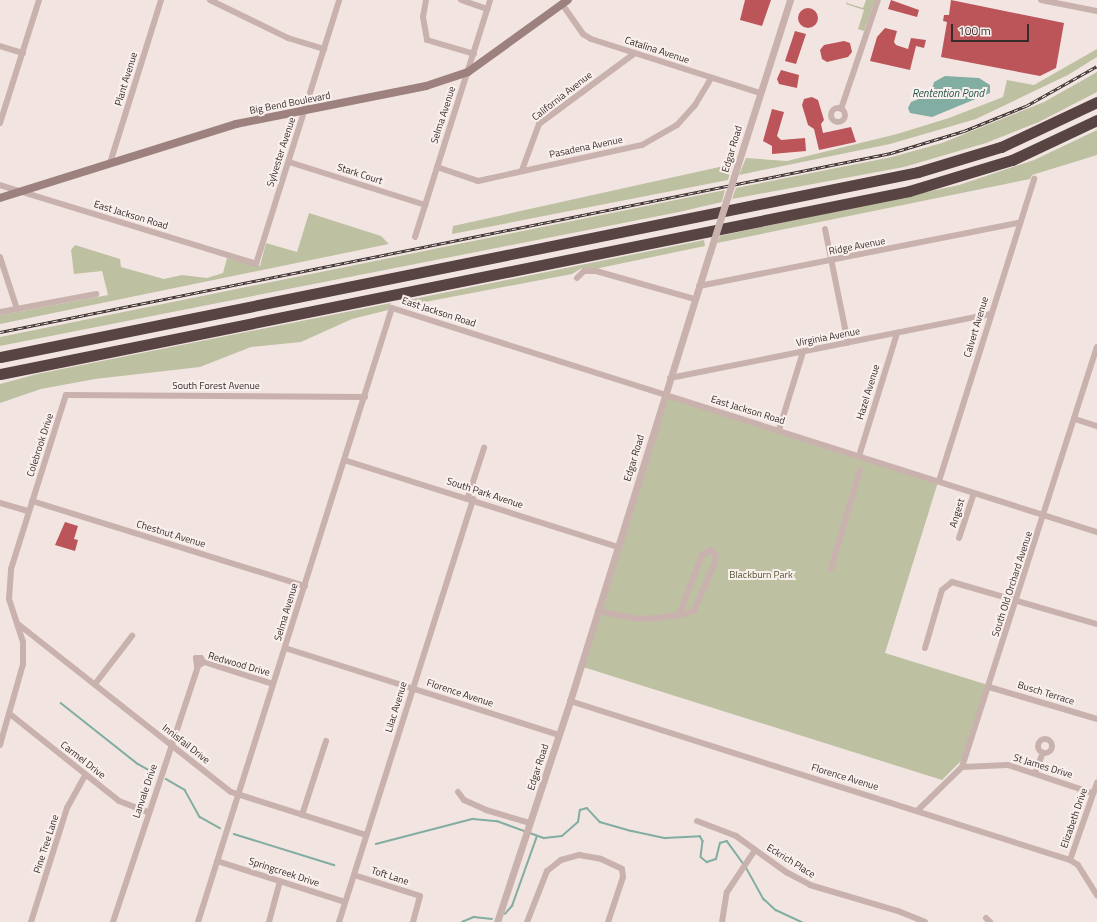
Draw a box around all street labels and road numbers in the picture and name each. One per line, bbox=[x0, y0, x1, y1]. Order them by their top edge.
street label: Catalina Avenue bbox=[623, 34, 691, 66]
street label: Plant Avenue bbox=[112, 51, 140, 107]
street label: California Avenue bbox=[530, 69, 594, 123]
street label: Selma Avenue bbox=[428, 85, 458, 145]
street label: Big Bend Boulevard bbox=[249, 89, 331, 117]
street label: Sylvester Avenue bbox=[264, 116, 298, 188]
street label: Edgar Road bbox=[719, 124, 745, 174]
street label: Pasadena Avenue bbox=[548, 133, 624, 161]
street label: Stark Court bbox=[336, 161, 384, 187]
street label: East Jackson Road bbox=[92, 198, 170, 232]
street label: Ridge Avenue bbox=[828, 235, 886, 257]
street label: East Jackson Road bbox=[400, 294, 478, 330]
street label: Calvert Avenue bbox=[961, 295, 991, 359]
street label: Virginia Avenue bbox=[795, 325, 861, 349]
street label: Hazel Avenue bbox=[854, 363, 882, 421]
street label: South Forest Avenue bbox=[172, 380, 260, 392]
street label: East Jackson Road bbox=[709, 393, 787, 427]
street label: Colebrook Drive bbox=[24, 412, 56, 478]
street label: Edgar Road bbox=[621, 433, 647, 483]
street label: South Park Avenue bbox=[445, 475, 525, 511]
street label: Angest bbox=[947, 497, 967, 529]
street label: Chestnut Avenue bbox=[135, 518, 207, 550]
street label: South Old Orchard Avenue bbox=[989, 530, 1035, 638]
street label: Selma Avenue bbox=[272, 582, 300, 642]
street label: Redwood Drive bbox=[207, 649, 271, 679]
street label: Florence Avenue bbox=[425, 677, 495, 709]
street label: Busch Terrace bbox=[1016, 679, 1076, 707]
street label: Lilac Avenue bbox=[383, 680, 409, 734]
street label: Innisfail Drive bbox=[160, 722, 212, 766]
street label: Carmel Drive bbox=[58, 739, 108, 781]
street label: Edgar Road bbox=[525, 742, 551, 792]
street label: St James Drive bbox=[1012, 751, 1074, 781]
street label: Florence Avenue bbox=[810, 761, 880, 793]
street label: Lanvale Drive bbox=[130, 762, 160, 820]
street label: Elizabeth Drive bbox=[1058, 786, 1090, 850]
street label: Pine Tree Lane bbox=[31, 813, 61, 875]
street label: Eckrich Place bbox=[765, 841, 817, 881]
street label: Springcreek Drive bbox=[247, 855, 321, 889]
street label: Toft Lane bbox=[370, 864, 410, 888]

